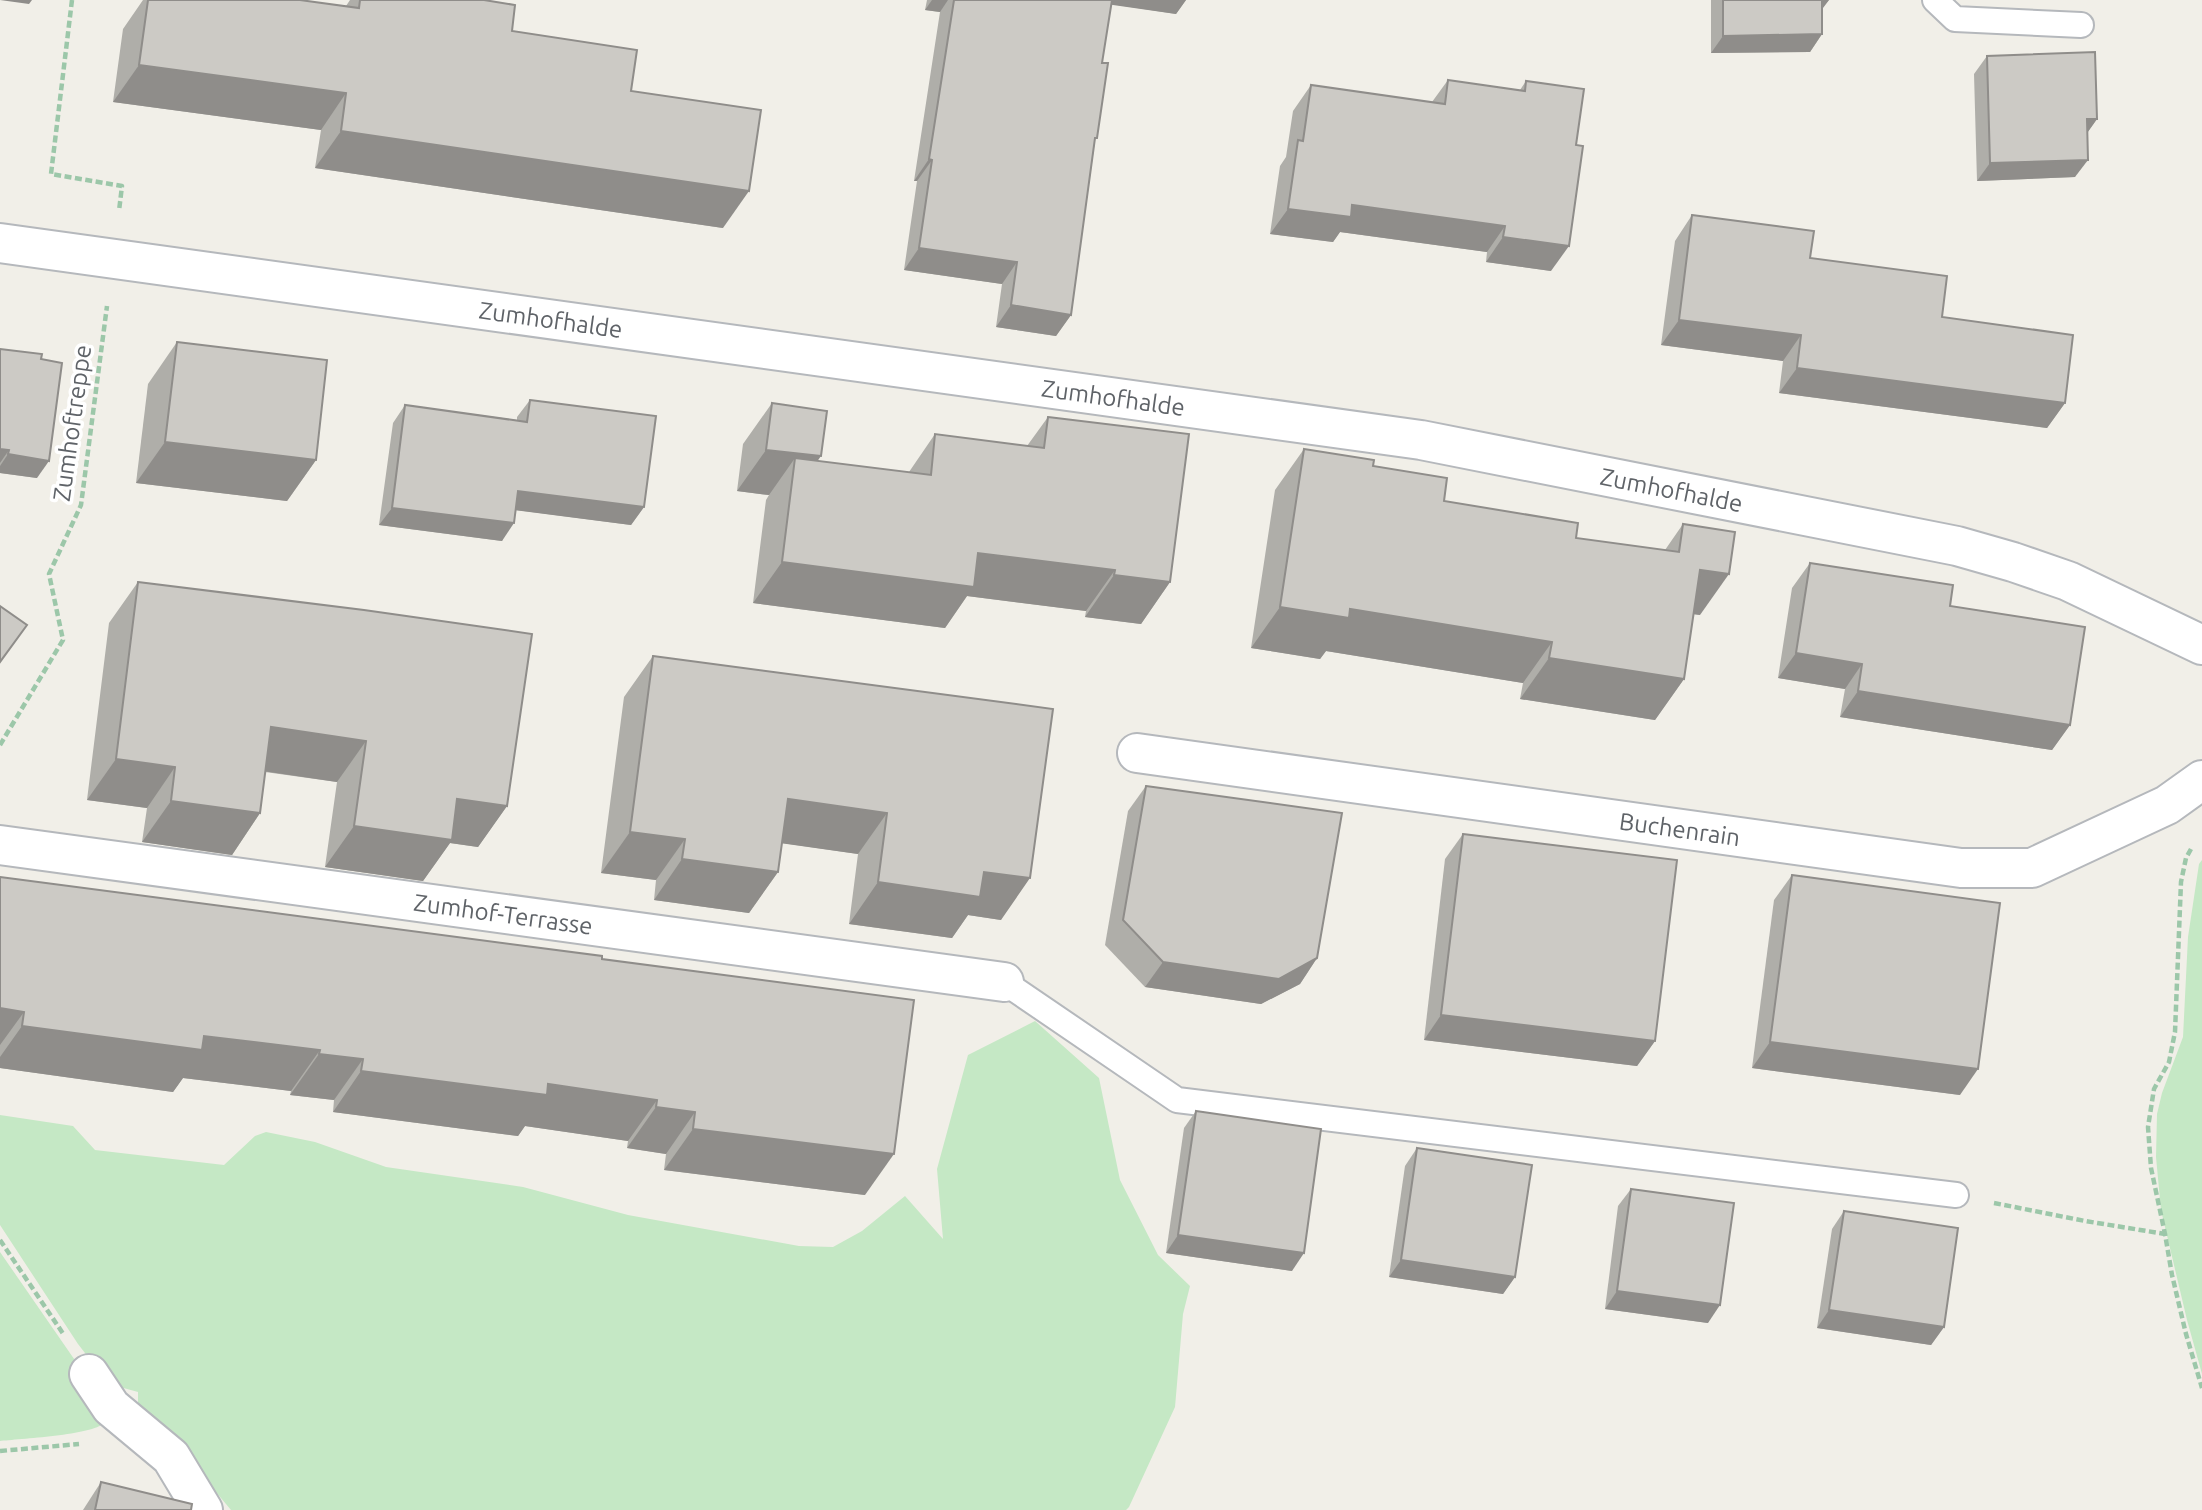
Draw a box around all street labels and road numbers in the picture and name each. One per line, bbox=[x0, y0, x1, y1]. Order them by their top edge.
street label: Zumhofhalde bbox=[477, 296, 624, 343]
street label: Zumhoftreppe bbox=[48, 343, 96, 503]
street label: Zumhofhalde bbox=[1040, 374, 1187, 421]
street label: Zumhofhalde bbox=[1598, 462, 1745, 517]
street label: Buchenrain bbox=[1618, 807, 1742, 851]
street label: Zumhof-Terrasse bbox=[412, 888, 594, 939]

